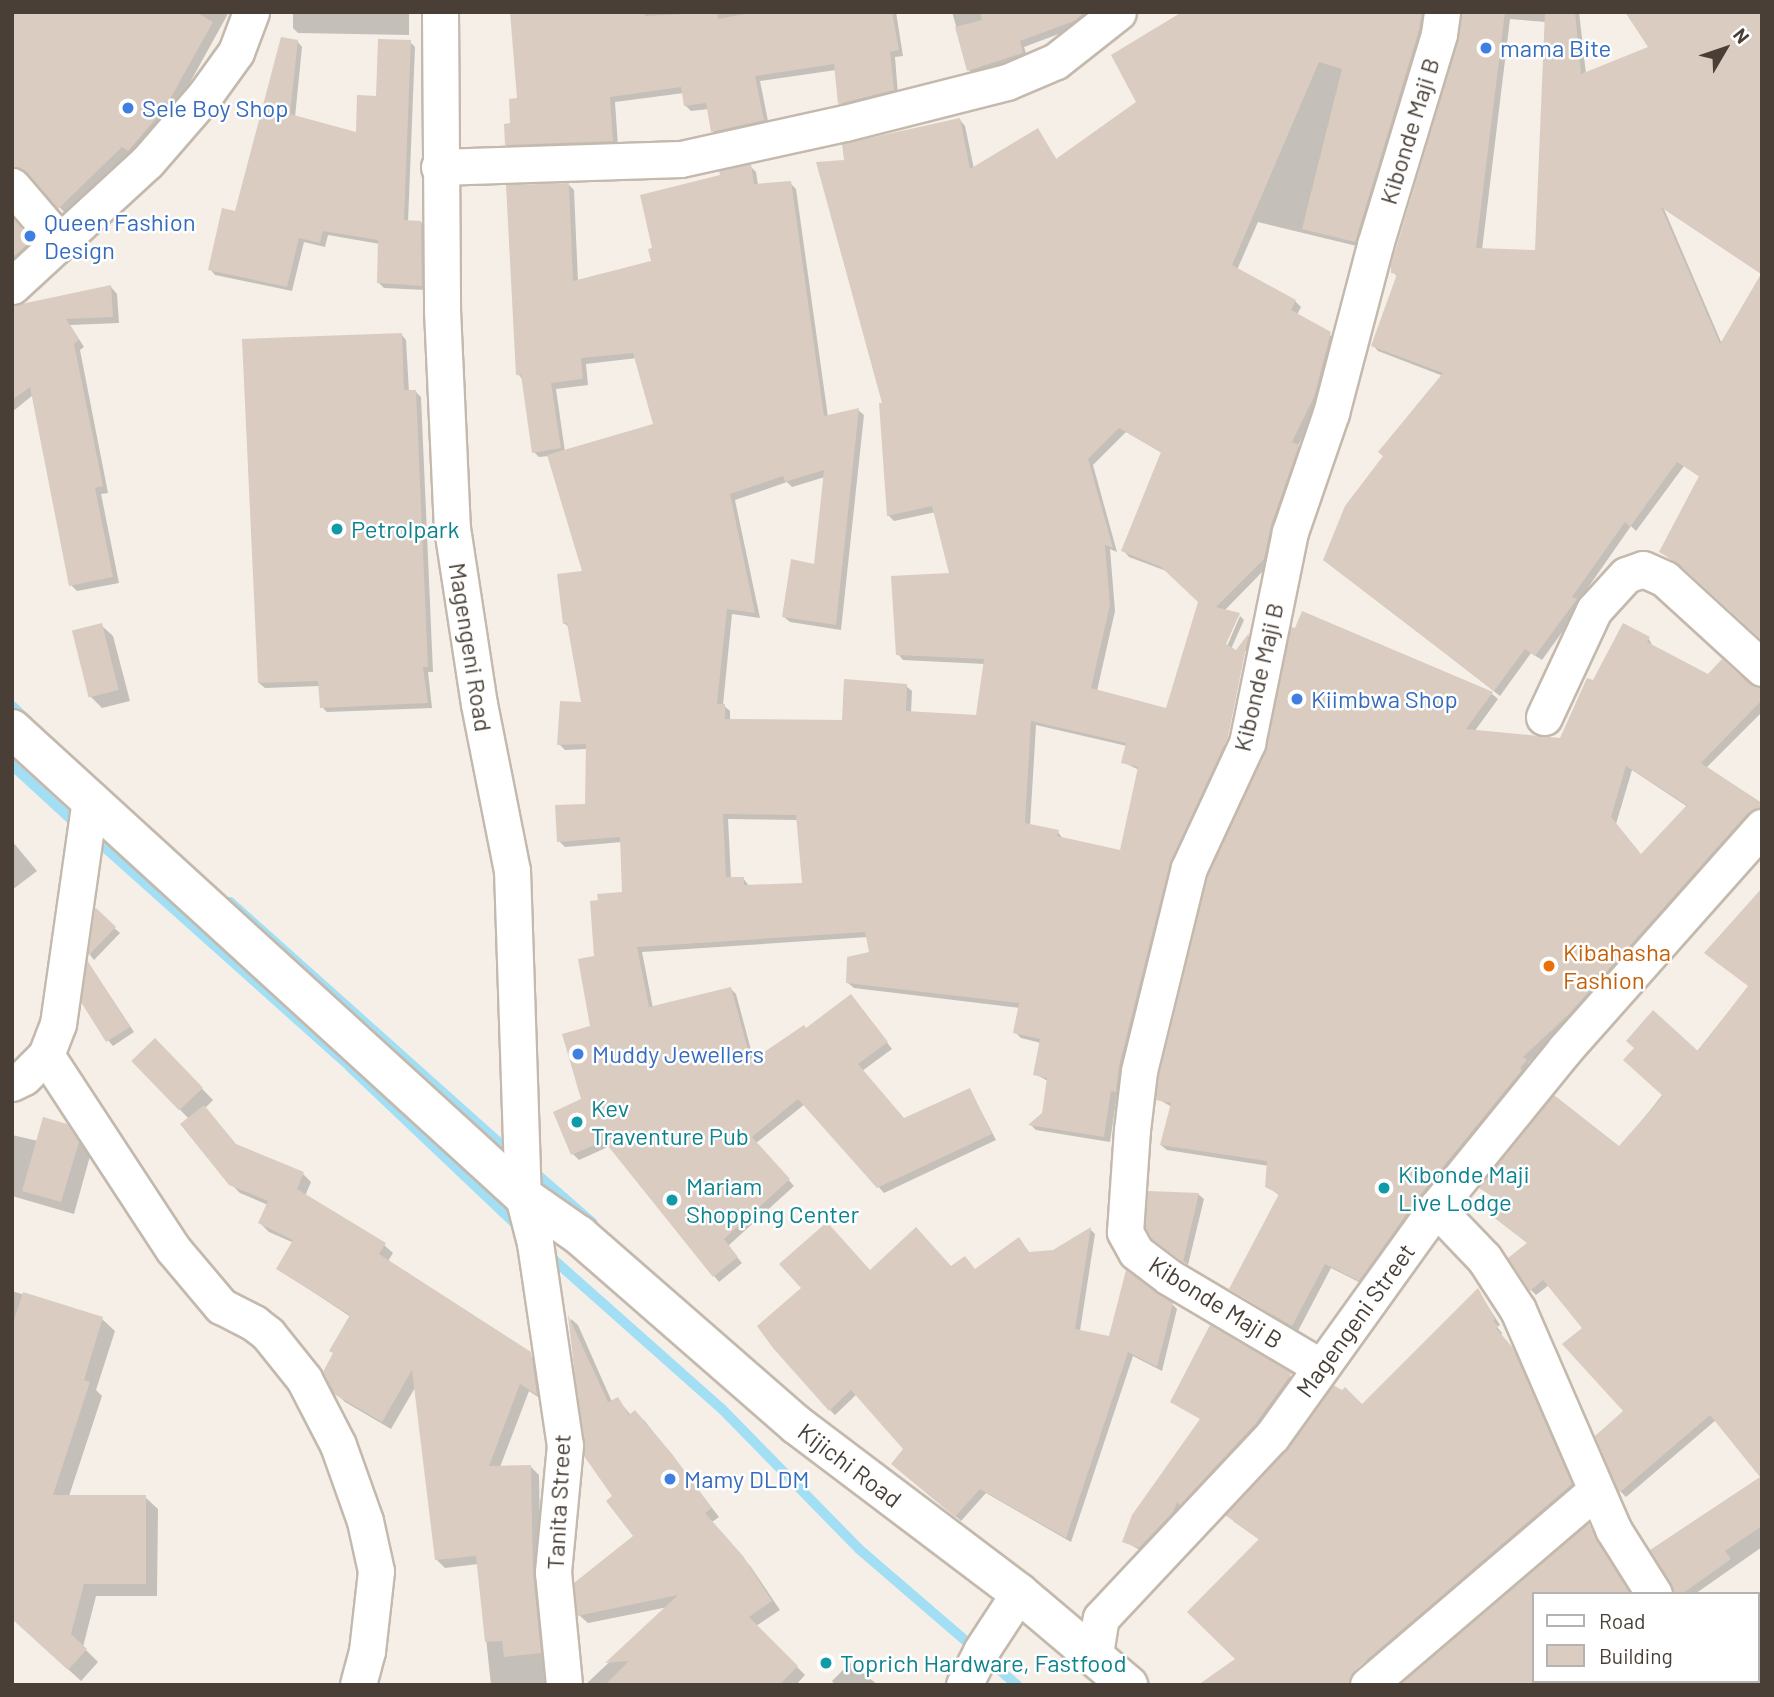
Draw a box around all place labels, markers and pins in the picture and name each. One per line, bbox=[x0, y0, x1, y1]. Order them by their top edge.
place label: mama Bite bbox=[1500, 34, 1611, 62]
marker: mama Bite bbox=[1478, 40, 1494, 56]
place label: Sele Boy Shop bbox=[142, 94, 289, 122]
marker: Sele Boy Shop bbox=[120, 100, 136, 116]
place label: Queen Fashion Design bbox=[44, 208, 196, 264]
marker: Queen Fashion Design bbox=[22, 228, 38, 244]
place label: Petrolpark bbox=[351, 515, 460, 543]
marker: Petrolpark bbox=[329, 521, 345, 537]
place label: Kiimbwa Shop bbox=[1311, 685, 1458, 713]
marker: Kiimbwa Shop bbox=[1289, 691, 1305, 707]
place label: Kibahasha Fashion bbox=[1563, 938, 1671, 994]
marker: Kibahasha Fashion bbox=[1541, 958, 1557, 974]
place label: Muddy Jewellers bbox=[592, 1040, 764, 1068]
marker: Muddy Jewellers bbox=[570, 1046, 586, 1062]
place label: Kev Traventure Pub bbox=[591, 1094, 749, 1150]
marker: Kev Traventure Pub bbox=[569, 1114, 585, 1130]
place label: Kibonde Maji Live Lodge bbox=[1398, 1160, 1530, 1216]
place label: Mariam Shopping Center bbox=[686, 1172, 859, 1228]
marker: Kibonde Maji Live Lodge bbox=[1376, 1180, 1392, 1196]
marker: Mariam Shopping Center bbox=[664, 1192, 680, 1208]
place label: Mamy DLDM bbox=[684, 1465, 809, 1493]
marker: Mamy DLDM bbox=[662, 1471, 678, 1487]
place label: Toprich Hardware, Fastfood bbox=[840, 1649, 1126, 1677]
marker: Toprich Hardware, Fastfood bbox=[818, 1655, 834, 1671]

